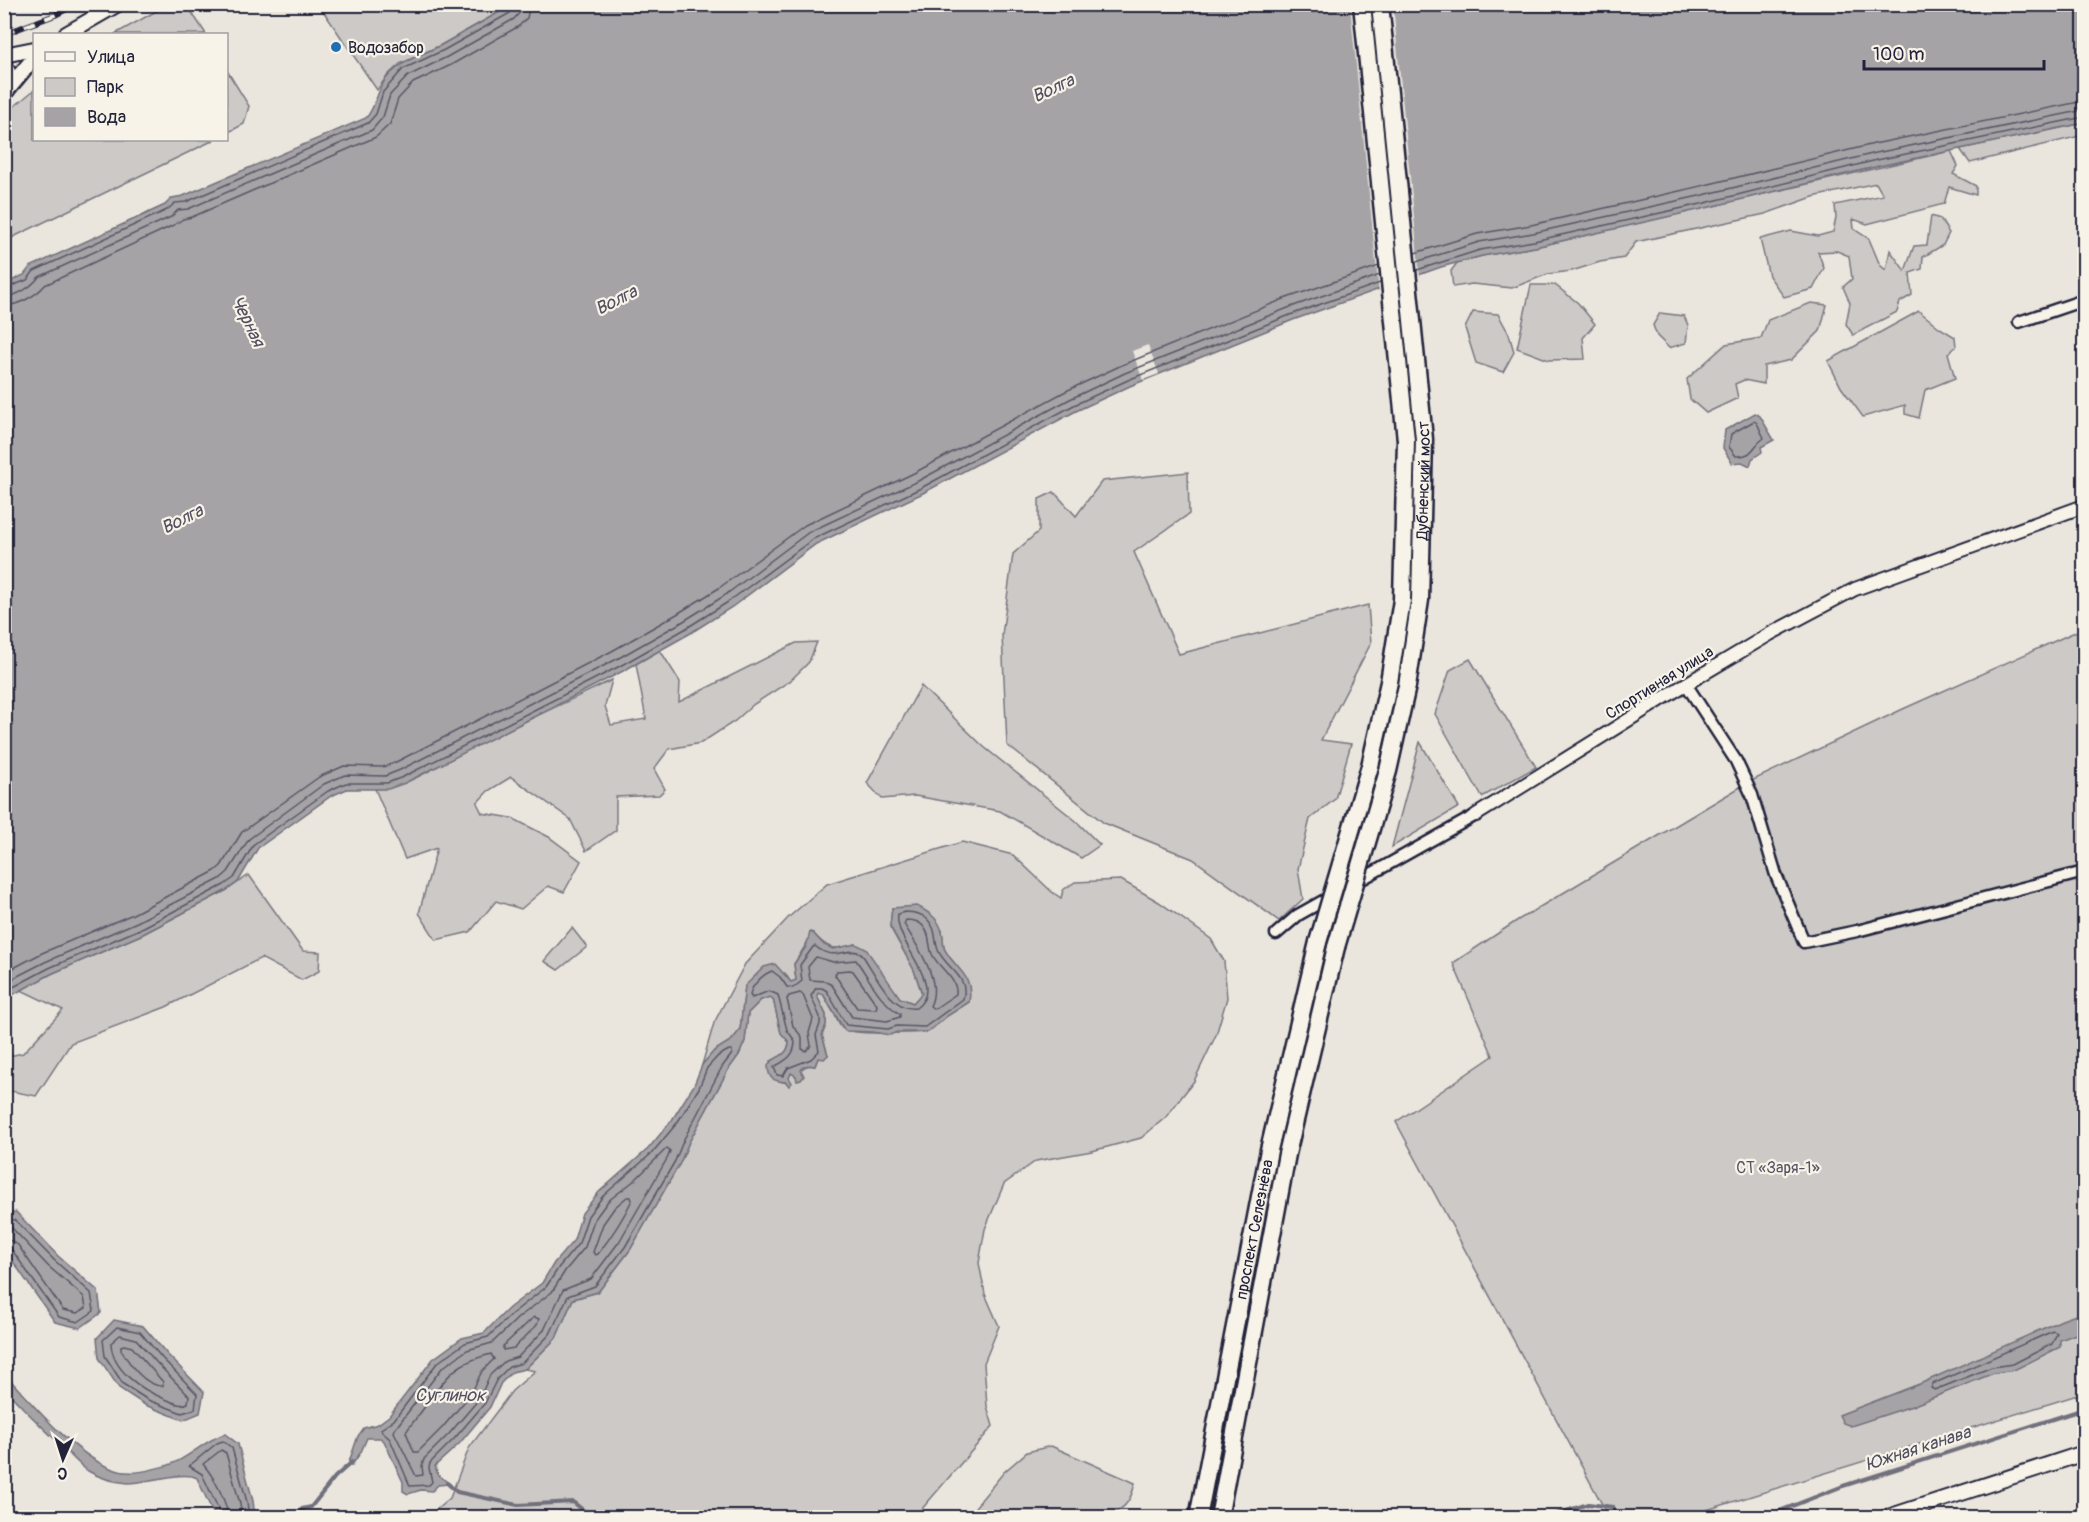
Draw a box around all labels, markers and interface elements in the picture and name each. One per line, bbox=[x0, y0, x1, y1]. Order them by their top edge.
legend bbox=[33, 33, 228, 141]
scale bar bbox=[1864, 33, 2044, 71]
place label: Водозабор bbox=[348, 38, 424, 58]
marker: Водозабор bbox=[329, 40, 343, 54]
text: 100 m bbox=[1873, 43, 1925, 66]
text: Улица bbox=[87, 46, 135, 69]
water label: Волга bbox=[1028, 68, 1079, 108]
text: Парк bbox=[87, 76, 124, 99]
text: Вода bbox=[87, 106, 126, 129]
water label: Волга bbox=[591, 280, 642, 321]
water label: Черная bbox=[225, 292, 270, 352]
street label: Дубненский мост bbox=[1412, 420, 1435, 541]
water label: Волга bbox=[157, 499, 208, 540]
street label: Спортивная улица bbox=[1602, 642, 1717, 724]
street label: проспект Селезнёва bbox=[1231, 1158, 1278, 1301]
park label: СТ «Заря-1» bbox=[1736, 1158, 1820, 1178]
water label: Суглинок bbox=[415, 1384, 487, 1407]
water label: Южная канава bbox=[1863, 1420, 1975, 1476]
north arrow bbox=[33, 1429, 93, 1489]
text: С bbox=[57, 1463, 68, 1483]

